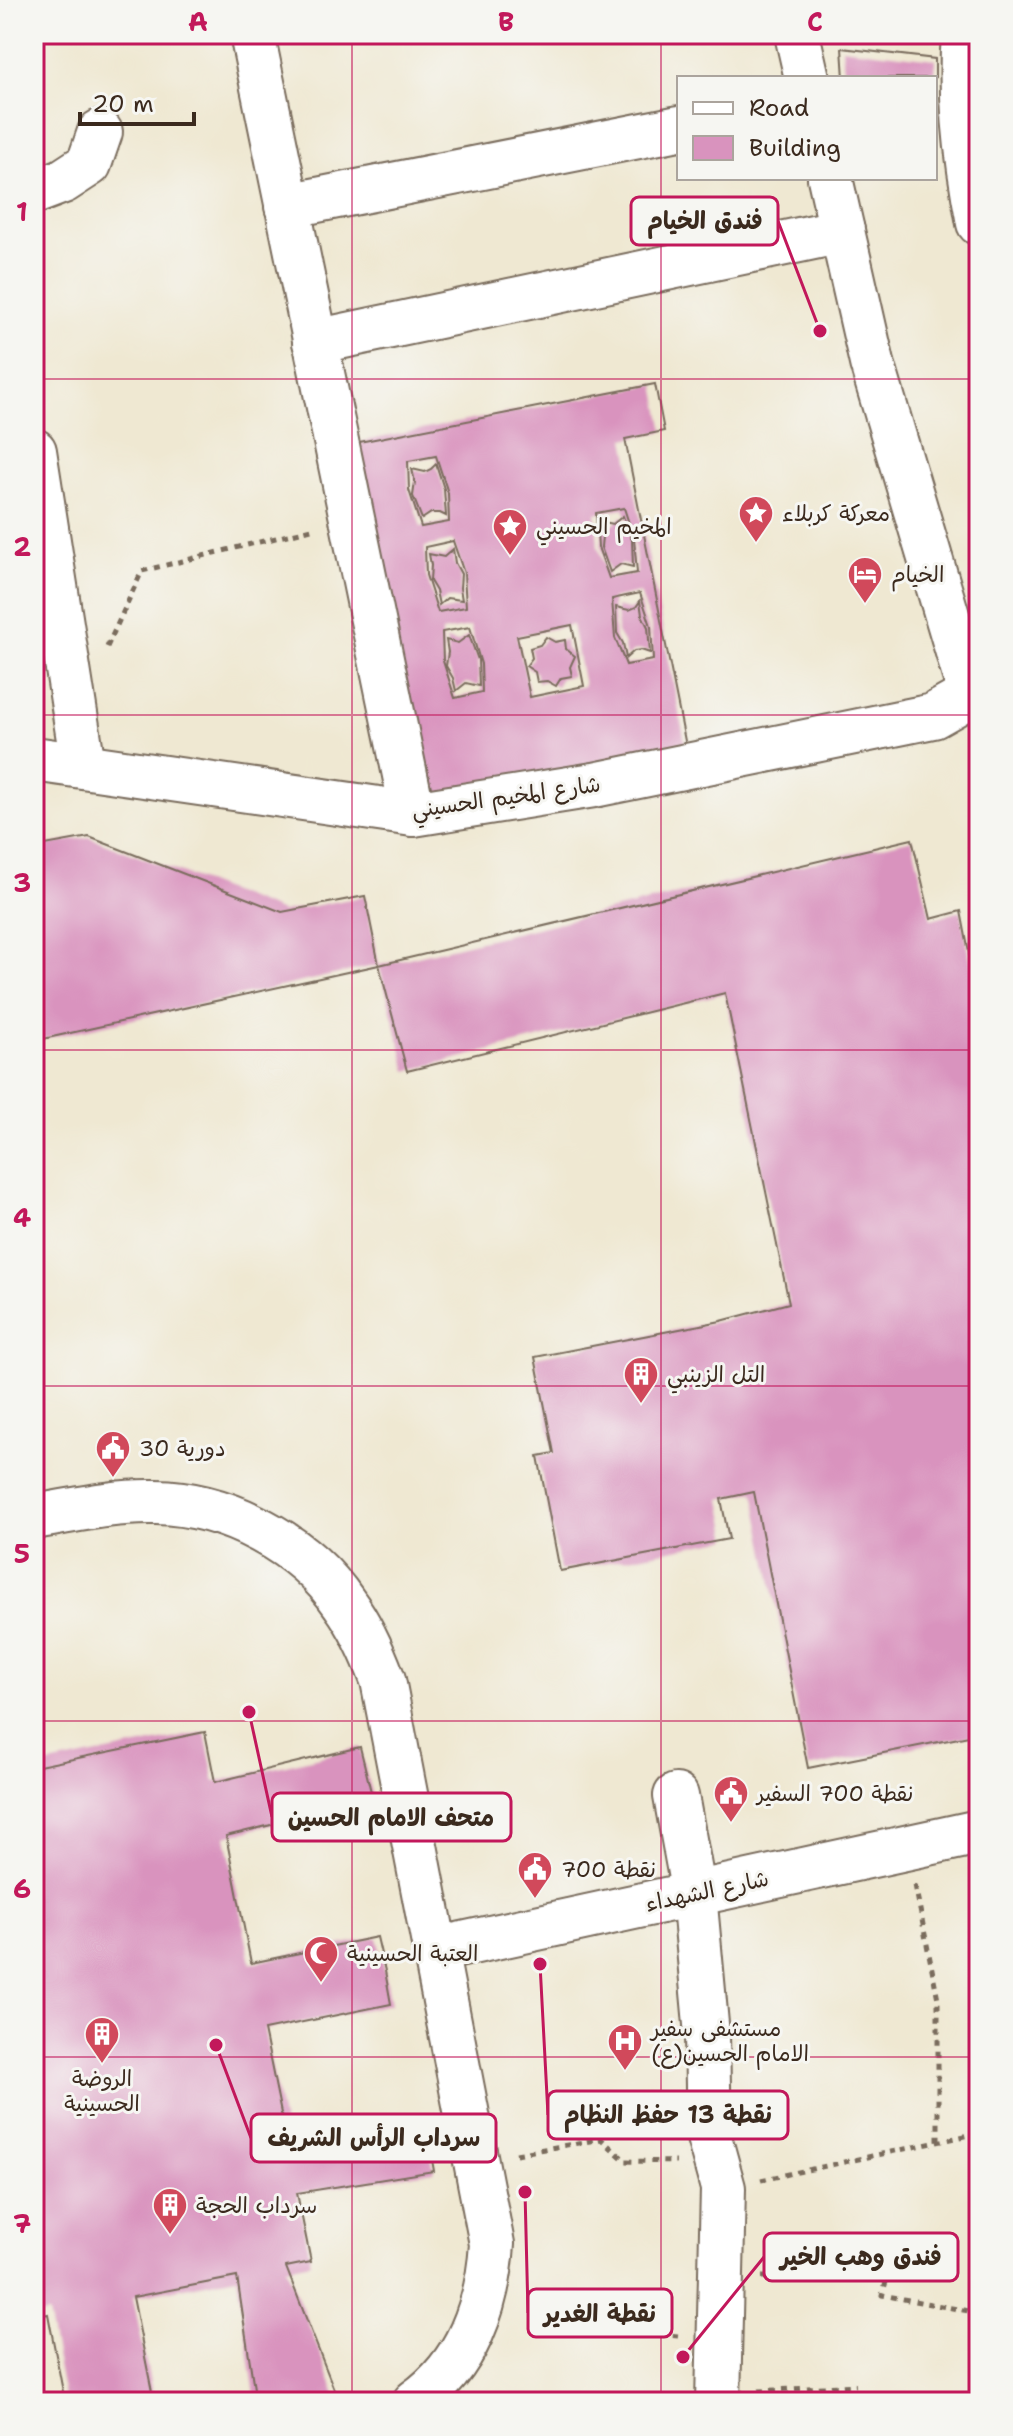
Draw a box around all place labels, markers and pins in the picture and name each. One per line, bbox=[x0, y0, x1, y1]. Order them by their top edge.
callout: فندق الخيام bbox=[631, 197, 778, 245]
place icon: معركة كربلاء bbox=[737, 494, 775, 544]
place label: معركة كربلاء bbox=[782, 499, 890, 528]
place icon: المخيم الحسيني bbox=[491, 507, 529, 557]
place label: المخيم الحسيني bbox=[536, 512, 672, 546]
hotel icon: الخيام bbox=[846, 555, 884, 605]
place label: الخيام bbox=[891, 560, 944, 592]
building icon: التل الزينبي bbox=[622, 1355, 660, 1405]
place label: التل الزينبي bbox=[667, 1360, 765, 1394]
public building icon: دورية 30 bbox=[94, 1429, 132, 1479]
place label: دورية 30 bbox=[139, 1434, 226, 1463]
public building icon: نقطة 700 السفير bbox=[712, 1774, 750, 1824]
place label: نقطة 700 السفير bbox=[755, 1779, 913, 1808]
callout: متحف الامام الحسين bbox=[272, 1793, 511, 1841]
public building icon: نقطة 700 bbox=[516, 1850, 554, 1900]
place label: نقطة 700 bbox=[561, 1855, 656, 1884]
mosque icon: العتبة الحسينية bbox=[302, 1934, 340, 1984]
place label: العتبة الحسينية bbox=[347, 1939, 478, 1968]
place label: مستشفى سفير الامام الحسين(ع) bbox=[649, 2014, 809, 2070]
building icon: الروضة الحسينية bbox=[83, 2015, 121, 2065]
hospital icon: مستشفى سفير الامام الحسين(ع) bbox=[606, 2022, 644, 2072]
place label: الروضة الحسينية bbox=[64, 2064, 140, 2118]
callout: نقطة 13 حفظ النظام bbox=[548, 2091, 788, 2139]
callout: سرداب الرأس الشريف bbox=[251, 2114, 496, 2162]
building icon: سرداب الحجة bbox=[151, 2186, 189, 2236]
place label: سرداب الحجة bbox=[196, 2191, 317, 2220]
callout: فندق وهب الخير bbox=[764, 2233, 958, 2281]
callout: نقطة الغدير bbox=[528, 2289, 672, 2337]

